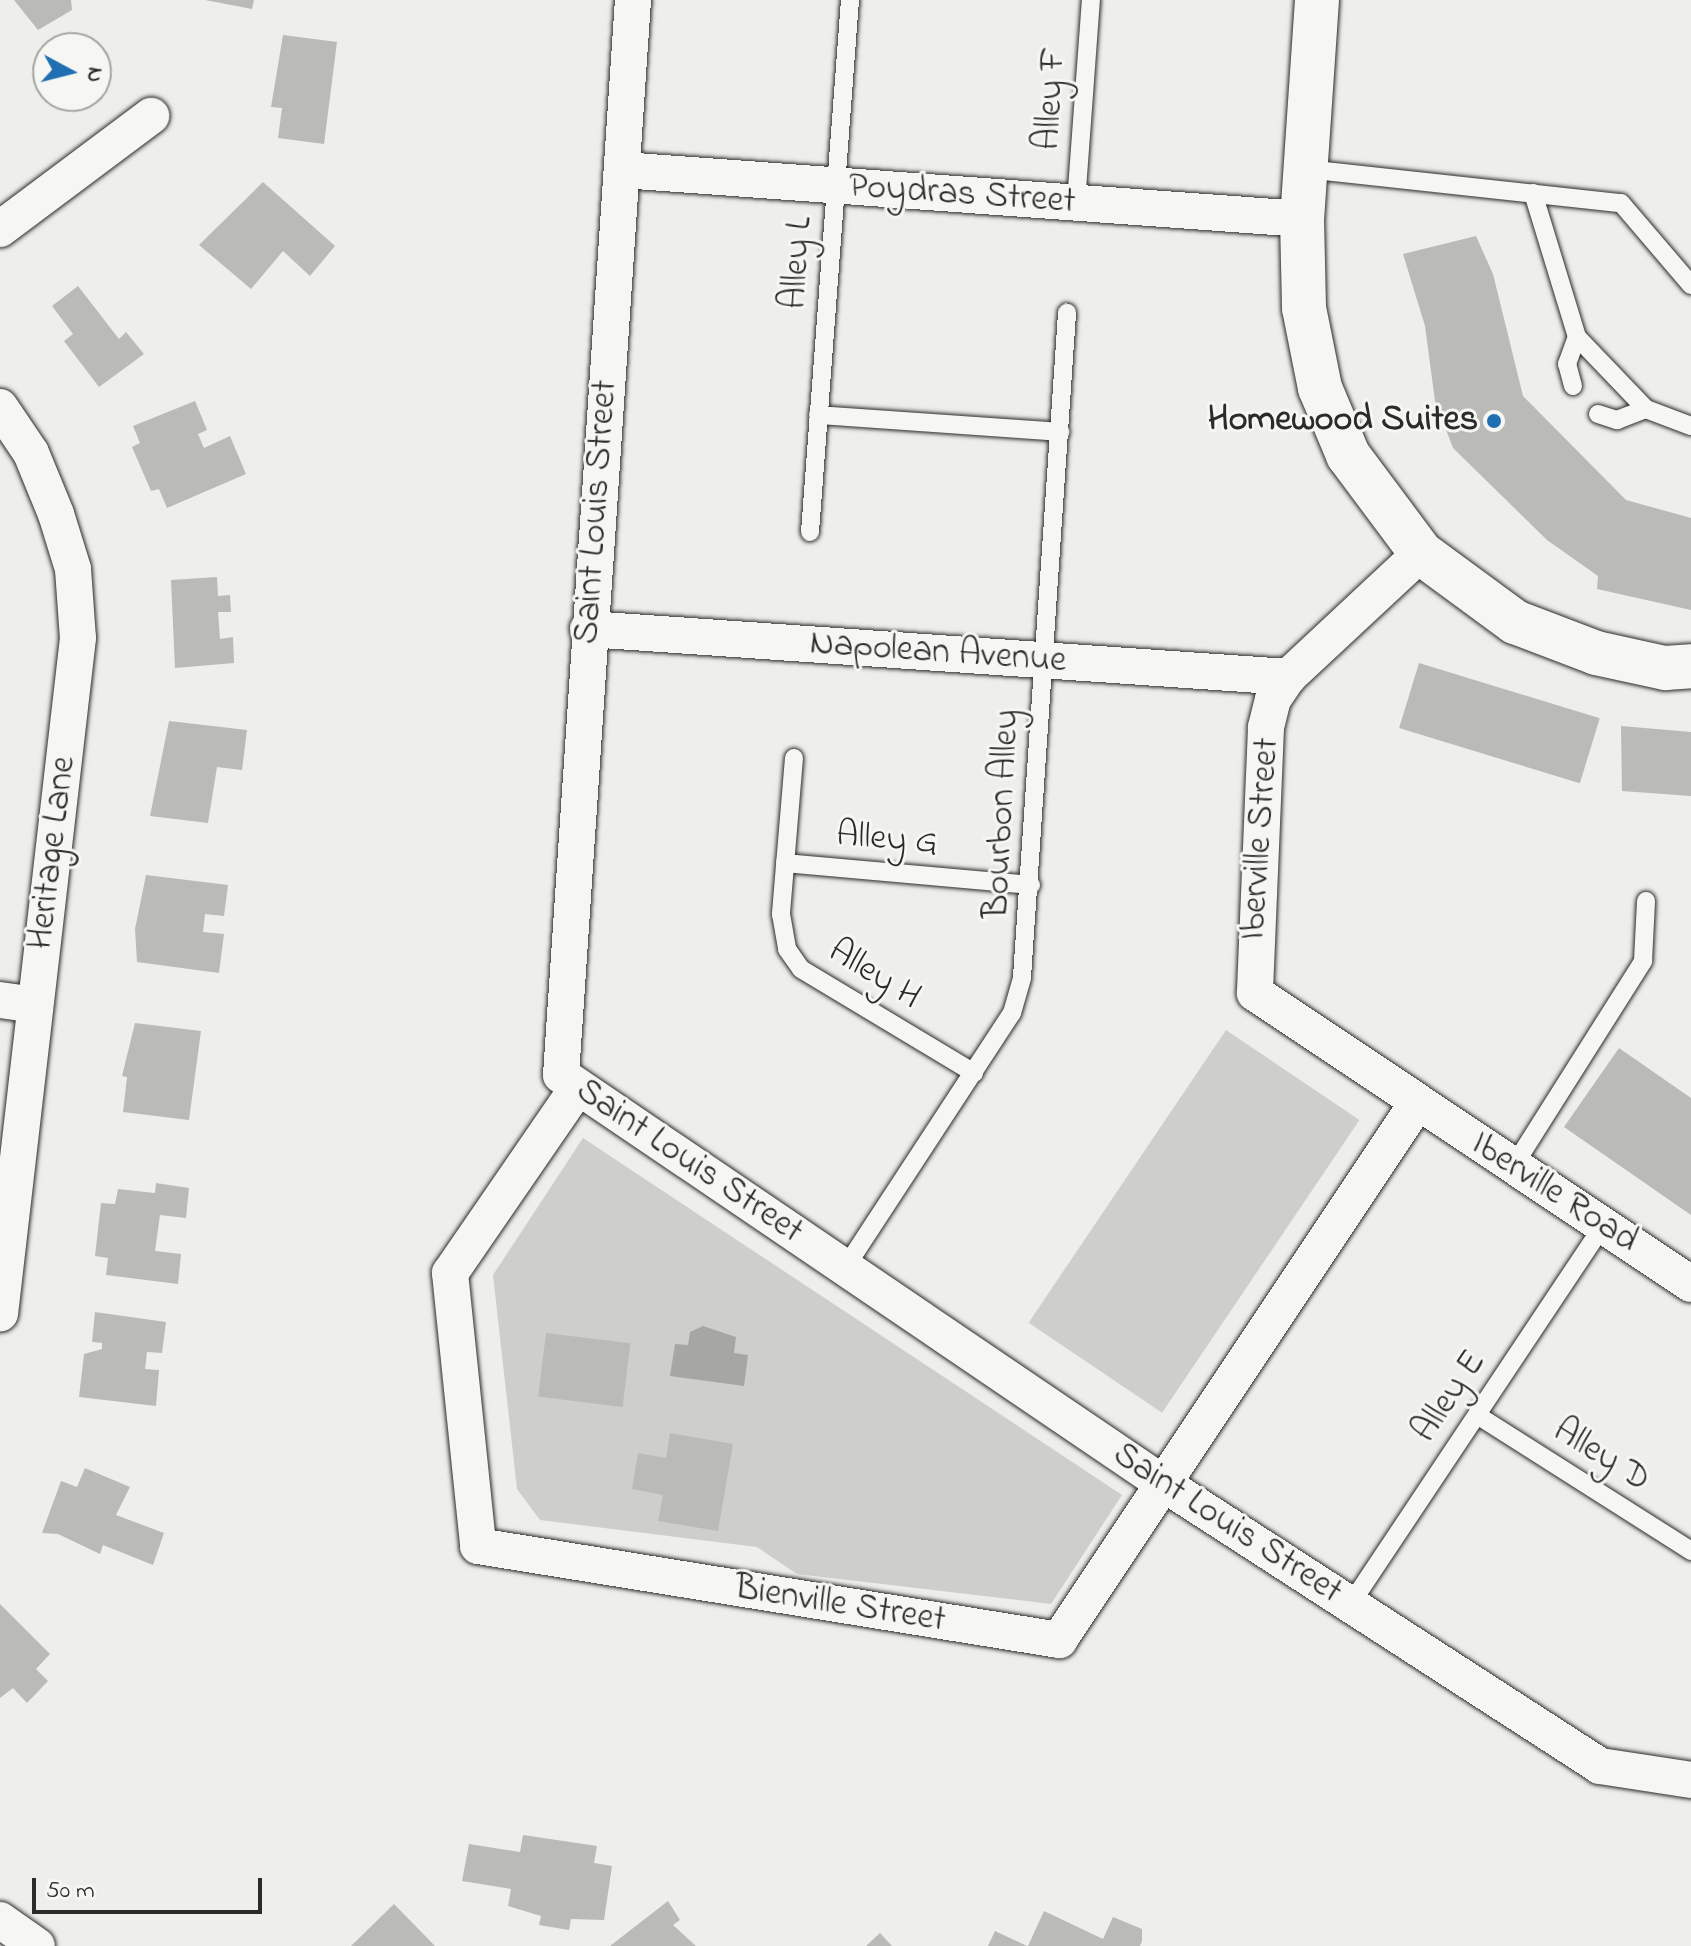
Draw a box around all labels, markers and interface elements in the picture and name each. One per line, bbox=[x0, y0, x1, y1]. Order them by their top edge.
north arrow bbox=[32, 32, 112, 112]
street label: Alley F bbox=[1027, 46, 1077, 152]
text: N bbox=[77, 65, 111, 84]
street label: Poydras Street bbox=[847, 166, 1077, 224]
street label: Alley L bbox=[773, 215, 823, 311]
street label: Saint Louis Street bbox=[566, 378, 628, 646]
place label: Homewood Suites bbox=[1208, 399, 1478, 443]
marker: Homewood Suites bbox=[1485, 412, 1503, 430]
street label: Napolean Avenue bbox=[808, 622, 1068, 684]
street label: Bourbon Alley bbox=[976, 708, 1030, 920]
street label: Iberville Street bbox=[1232, 736, 1290, 942]
street label: Heritage Lane bbox=[20, 754, 86, 952]
street label: Alley G bbox=[834, 814, 940, 866]
street label: Alley H bbox=[820, 930, 928, 1020]
street label: Saint Louis Street bbox=[567, 1070, 811, 1254]
street label: Iberville Road bbox=[1462, 1123, 1646, 1263]
street label: Alley E bbox=[1404, 1343, 1496, 1451]
street label: Alley D bbox=[1545, 1410, 1657, 1502]
street label: Saint Louis Street bbox=[1104, 1434, 1350, 1614]
street label: Bienville Street bbox=[731, 1567, 949, 1643]
scale bar bbox=[36, 1862, 266, 1912]
text: 50 m bbox=[46, 1874, 95, 1909]

